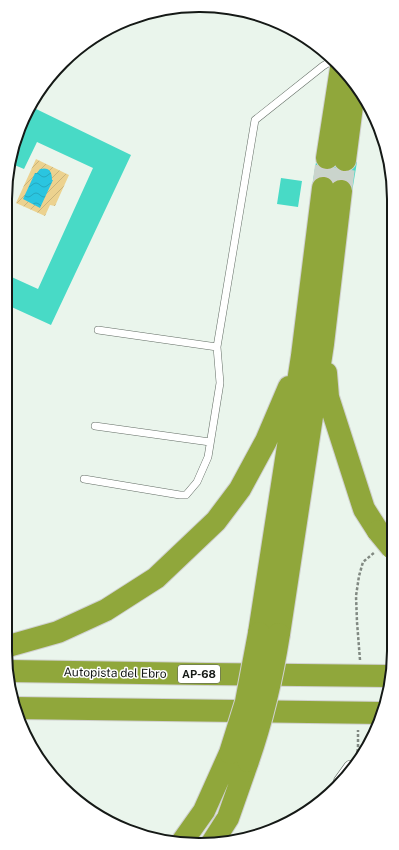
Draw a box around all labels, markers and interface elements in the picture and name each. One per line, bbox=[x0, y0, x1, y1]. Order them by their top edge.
street label: Autopista del Ebro bbox=[63, 665, 167, 681]
road number: AP-68 bbox=[178, 665, 220, 683]

